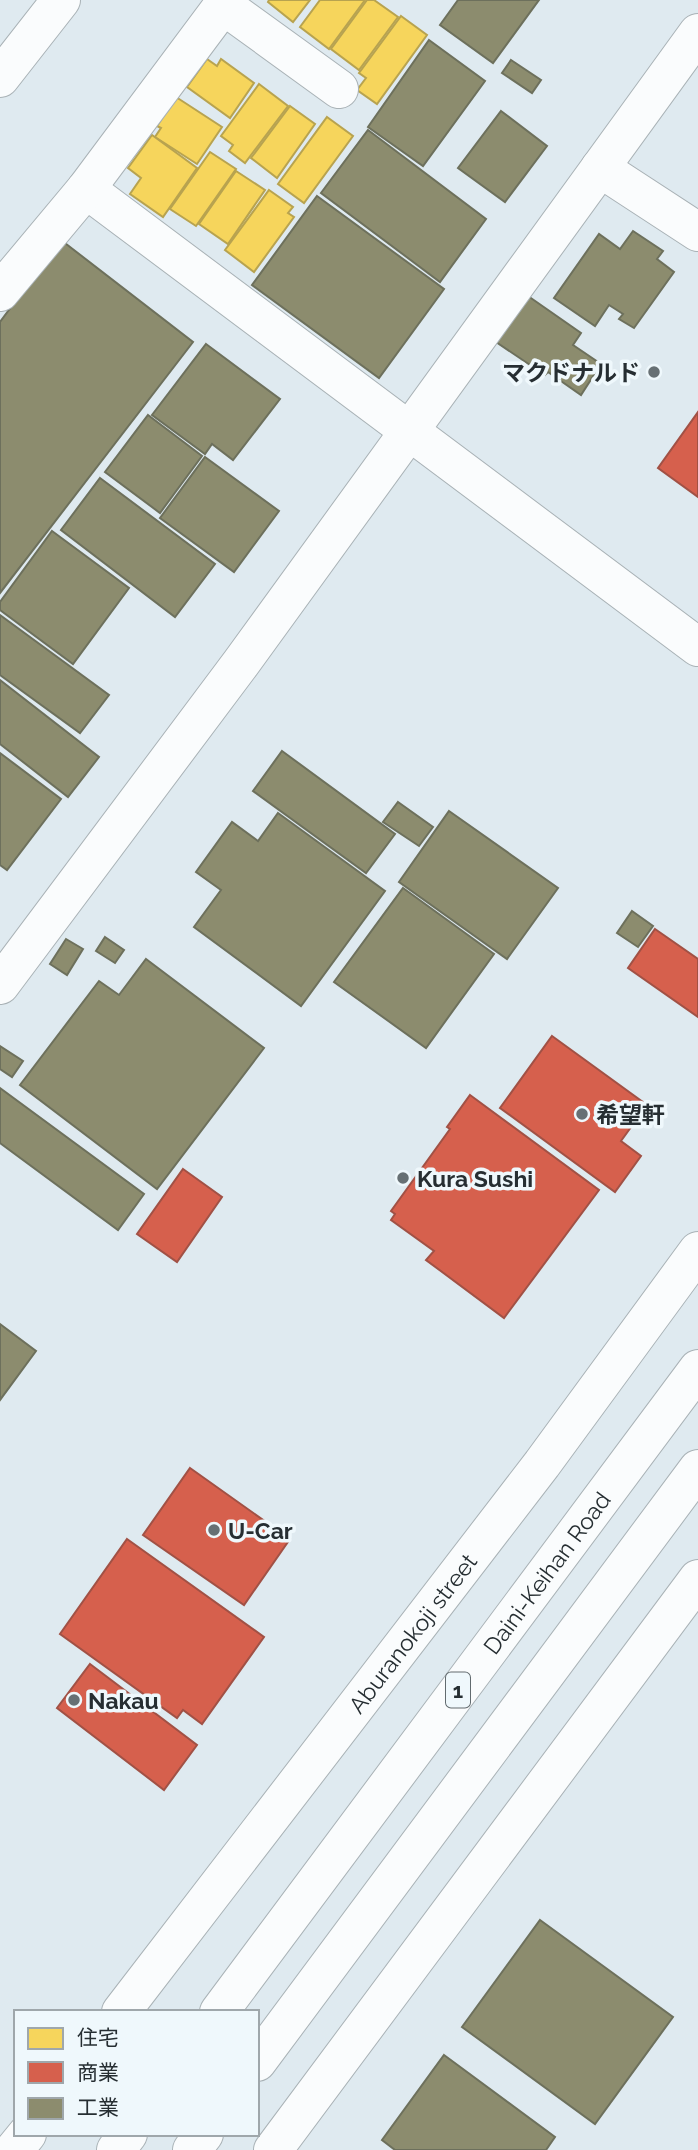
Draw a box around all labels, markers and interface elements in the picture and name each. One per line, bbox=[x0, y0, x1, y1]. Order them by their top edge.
place label: マクドナルド bbox=[502, 359, 640, 386]
marker: マクドナルド bbox=[646, 364, 662, 380]
place label: 希望軒 bbox=[596, 1101, 665, 1128]
marker: 希望軒 bbox=[574, 1106, 590, 1122]
place label: Kura Sushi bbox=[417, 1165, 533, 1192]
marker: Kura Sushi bbox=[395, 1170, 411, 1186]
street label: Daini-Keihan Road bbox=[477, 1486, 616, 1659]
place label: U-Car bbox=[228, 1517, 293, 1544]
marker: U-Car bbox=[206, 1522, 222, 1538]
street label: Aburanokoji street bbox=[343, 1548, 482, 1718]
road number: 1 bbox=[446, 1672, 470, 1708]
place label: Nakau bbox=[88, 1687, 159, 1714]
marker: Nakau bbox=[66, 1692, 82, 1708]
legend bbox=[14, 2010, 259, 2136]
text: 住宅 bbox=[77, 2025, 119, 2050]
text: 商業 bbox=[77, 2060, 119, 2085]
text: 工業 bbox=[77, 2095, 119, 2120]

